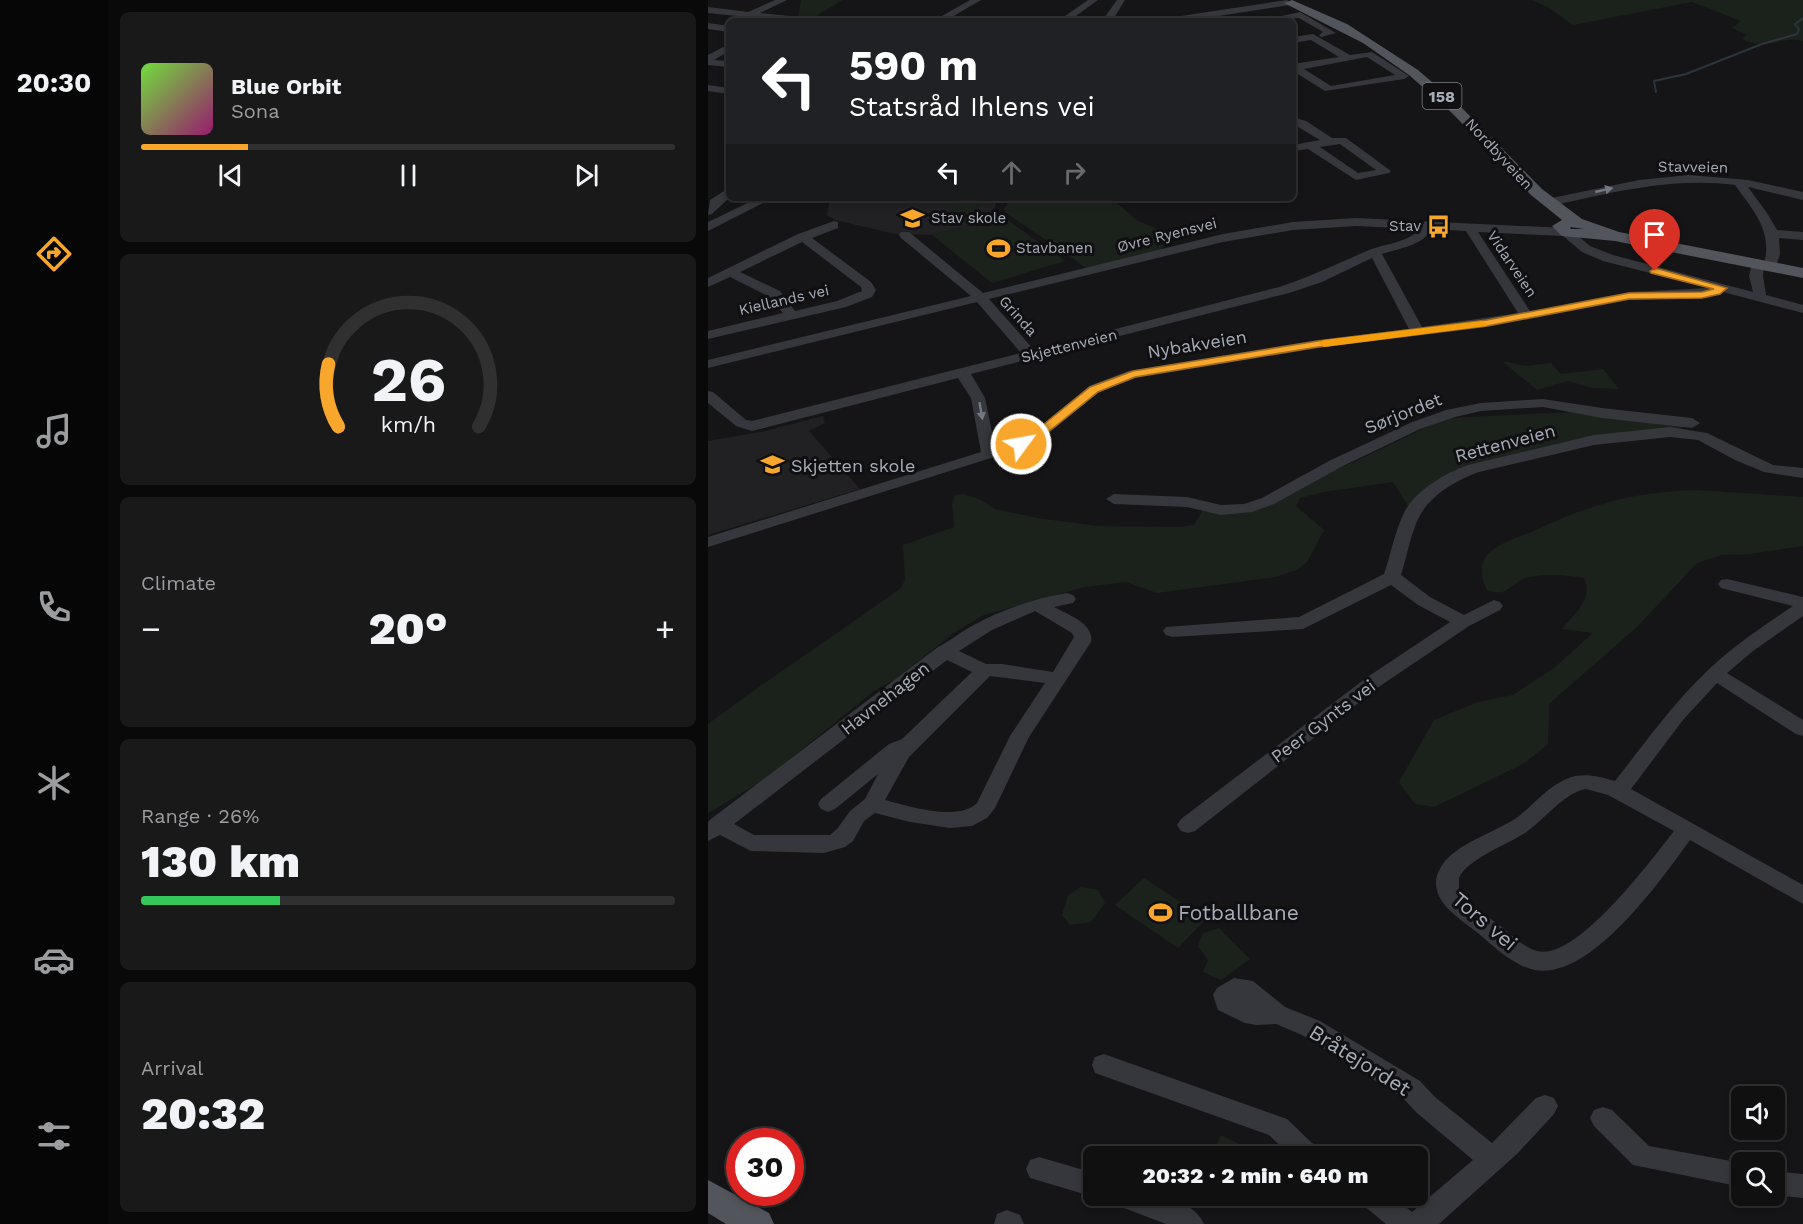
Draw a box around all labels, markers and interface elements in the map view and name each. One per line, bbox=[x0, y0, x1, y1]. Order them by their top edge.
text: 590 m bbox=[849, 41, 978, 90]
icon: left bbox=[750, 42, 828, 120]
text: 20:30 bbox=[16, 67, 92, 99]
text: Blue Orbit bbox=[231, 74, 341, 99]
road number: 158 bbox=[1422, 83, 1462, 109]
text: Statsråd Ihlens vei bbox=[849, 91, 1095, 123]
text: Sona bbox=[231, 99, 280, 123]
street label: Nordbyveien bbox=[1462, 115, 1536, 193]
icon: left bbox=[932, 156, 965, 189]
icon: ahead bbox=[995, 156, 1028, 189]
icon: right bbox=[1058, 156, 1091, 189]
street label: Stavveien bbox=[1658, 157, 1728, 177]
icon: previous bbox=[214, 159, 247, 192]
icon: pause bbox=[392, 159, 425, 192]
icon: next bbox=[570, 159, 603, 192]
one-way arrow bbox=[1595, 185, 1613, 195]
school or university icon: Stav skole bbox=[900, 205, 926, 231]
place label: Stav skole bbox=[931, 209, 1006, 227]
pin bbox=[1629, 209, 1680, 271]
bus stop icon: Stav bbox=[1426, 213, 1452, 239]
street label: Øvre Ryensvei bbox=[1115, 214, 1219, 256]
place label: Stav bbox=[1389, 217, 1421, 235]
icon: arrive bbox=[1638, 218, 1671, 251]
street label: Vidarveien bbox=[1483, 227, 1541, 301]
icon: directions bbox=[33, 233, 75, 275]
sports icon: Stavbanen bbox=[985, 235, 1011, 261]
place label: Stavbanen bbox=[1016, 239, 1093, 257]
street label: Kiellands vei bbox=[737, 281, 831, 319]
street label: Grinda bbox=[995, 292, 1041, 340]
street label: Skjettenveien bbox=[1019, 325, 1119, 367]
street label: Nybakveien bbox=[1146, 326, 1248, 362]
text: 26 bbox=[370, 343, 446, 416]
street label: Sørjordet bbox=[1361, 388, 1445, 438]
one-way arrow bbox=[977, 402, 986, 421]
icon: music bbox=[33, 410, 75, 452]
text: km/h bbox=[380, 412, 436, 437]
position arrow bbox=[989, 412, 1053, 476]
street label: Rettenveien bbox=[1452, 420, 1558, 466]
school or university icon: Skjetten skole bbox=[760, 452, 786, 478]
place label: Skjetten skole bbox=[791, 455, 915, 476]
text: Climate bbox=[141, 571, 216, 595]
icon: phone bbox=[33, 586, 75, 628]
text: 20° bbox=[368, 602, 448, 655]
text: − bbox=[141, 609, 161, 648]
text: + bbox=[655, 609, 675, 648]
street label: Havnehagen bbox=[837, 657, 933, 739]
street label: Peer Gynts vei bbox=[1267, 675, 1379, 767]
icon: climate bbox=[33, 762, 75, 804]
text: Range · 26% bbox=[141, 804, 259, 828]
text: 130 km bbox=[141, 835, 300, 888]
street label: Tors vei bbox=[1447, 887, 1523, 955]
sports icon: Fotballbane bbox=[1147, 899, 1173, 925]
place label: Fotballbane bbox=[1178, 900, 1299, 925]
icon: car bbox=[33, 939, 75, 981]
street label: Bråtejordet bbox=[1305, 1019, 1415, 1101]
text: Arrival bbox=[141, 1056, 203, 1080]
map controls bbox=[1731, 1086, 1785, 1206]
button: sound bbox=[1731, 1086, 1785, 1140]
text: 20:32 bbox=[141, 1087, 265, 1140]
icon: filters bbox=[33, 1115, 75, 1157]
speed limit sign: 30 bbox=[726, 1128, 804, 1206]
button: search bbox=[1731, 1152, 1785, 1206]
text: 20:32 · 2 min · 640 m bbox=[1143, 1163, 1368, 1188]

